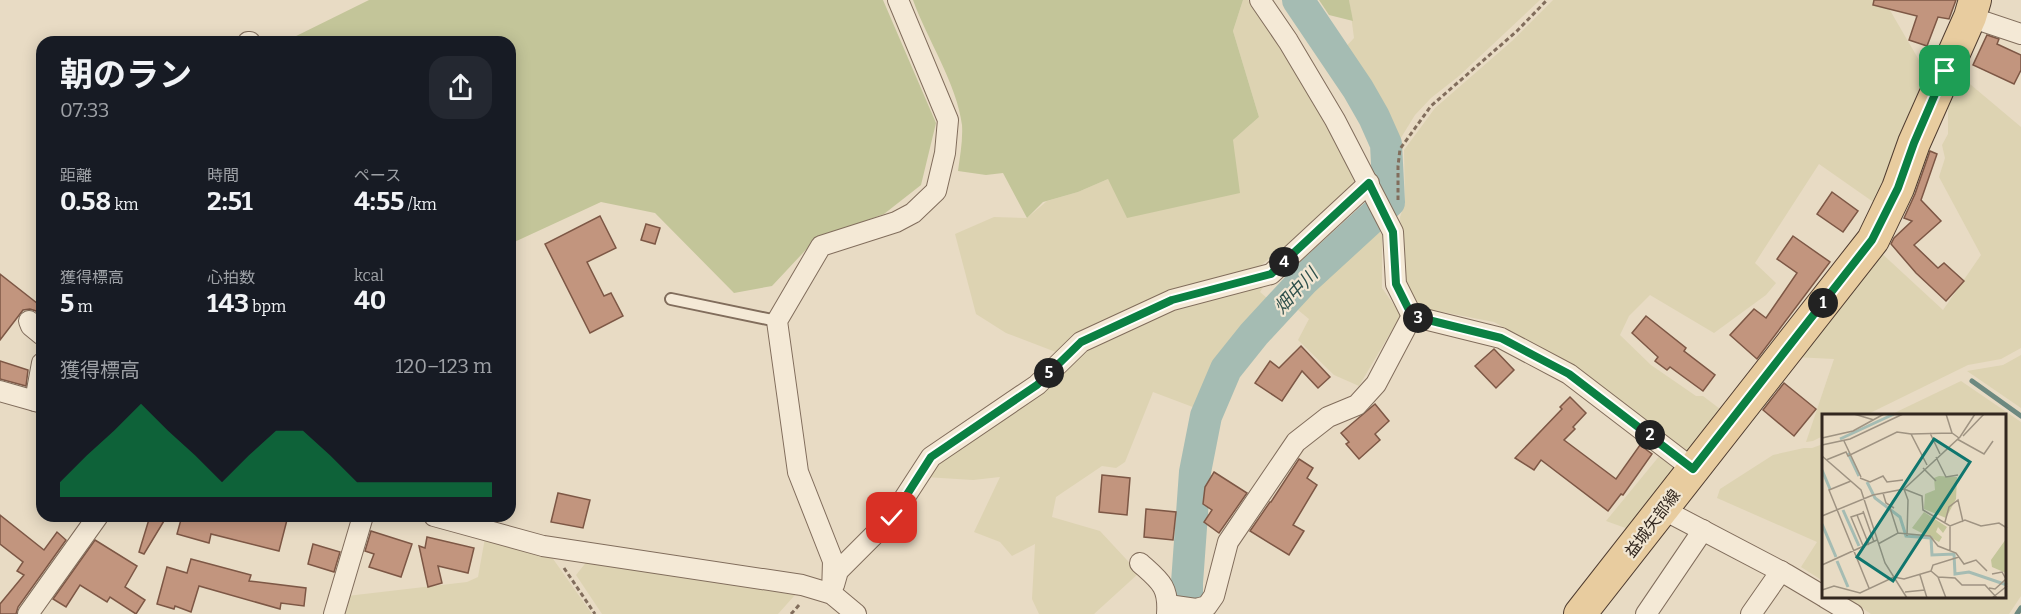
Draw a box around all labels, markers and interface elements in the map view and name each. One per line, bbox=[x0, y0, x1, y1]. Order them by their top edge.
pin bbox=[1919, 45, 1970, 96]
icon: arrive bbox=[1928, 54, 1961, 87]
text: 朝のラン bbox=[60, 55, 192, 95]
button: share bbox=[429, 56, 492, 119]
text: 07:33 bbox=[60, 98, 110, 122]
text: 距離 bbox=[60, 166, 92, 185]
text: 時間 bbox=[207, 166, 239, 185]
text: ペース bbox=[354, 166, 401, 185]
text: 0.58 bbox=[60, 186, 111, 217]
text: 2:51 bbox=[207, 186, 253, 217]
text: 4:55 bbox=[354, 186, 404, 217]
text: km bbox=[111, 195, 139, 214]
text: /km bbox=[404, 195, 437, 214]
pin: 4 bbox=[1269, 247, 1299, 277]
text: 4 bbox=[1279, 252, 1289, 271]
water label: 畑中川 bbox=[1270, 262, 1324, 318]
text: kcal bbox=[354, 266, 384, 285]
text: 獲得標高 bbox=[60, 268, 124, 287]
text: 心拍数 bbox=[207, 268, 255, 287]
text: 40 bbox=[354, 285, 386, 316]
text: 5 bbox=[60, 288, 74, 319]
text: 143 bbox=[207, 288, 249, 319]
pin: 1 bbox=[1808, 288, 1838, 318]
text: 1 bbox=[1820, 293, 1826, 312]
text: m bbox=[74, 297, 93, 316]
text: bpm bbox=[249, 297, 286, 316]
pin: 3 bbox=[1403, 303, 1433, 333]
text: 3 bbox=[1413, 308, 1423, 327]
text: 120–123 m bbox=[395, 354, 492, 378]
text: 獲得標高 bbox=[60, 358, 140, 382]
pin: 5 bbox=[1034, 358, 1064, 388]
text: 5 bbox=[1045, 363, 1053, 382]
inset map bbox=[1822, 414, 2006, 599]
pin: 2 bbox=[1635, 420, 1665, 450]
text: 2 bbox=[1645, 425, 1655, 444]
street label: 益城矢部線 bbox=[1621, 486, 1684, 561]
pin bbox=[866, 492, 917, 543]
icon: check bbox=[875, 501, 908, 534]

